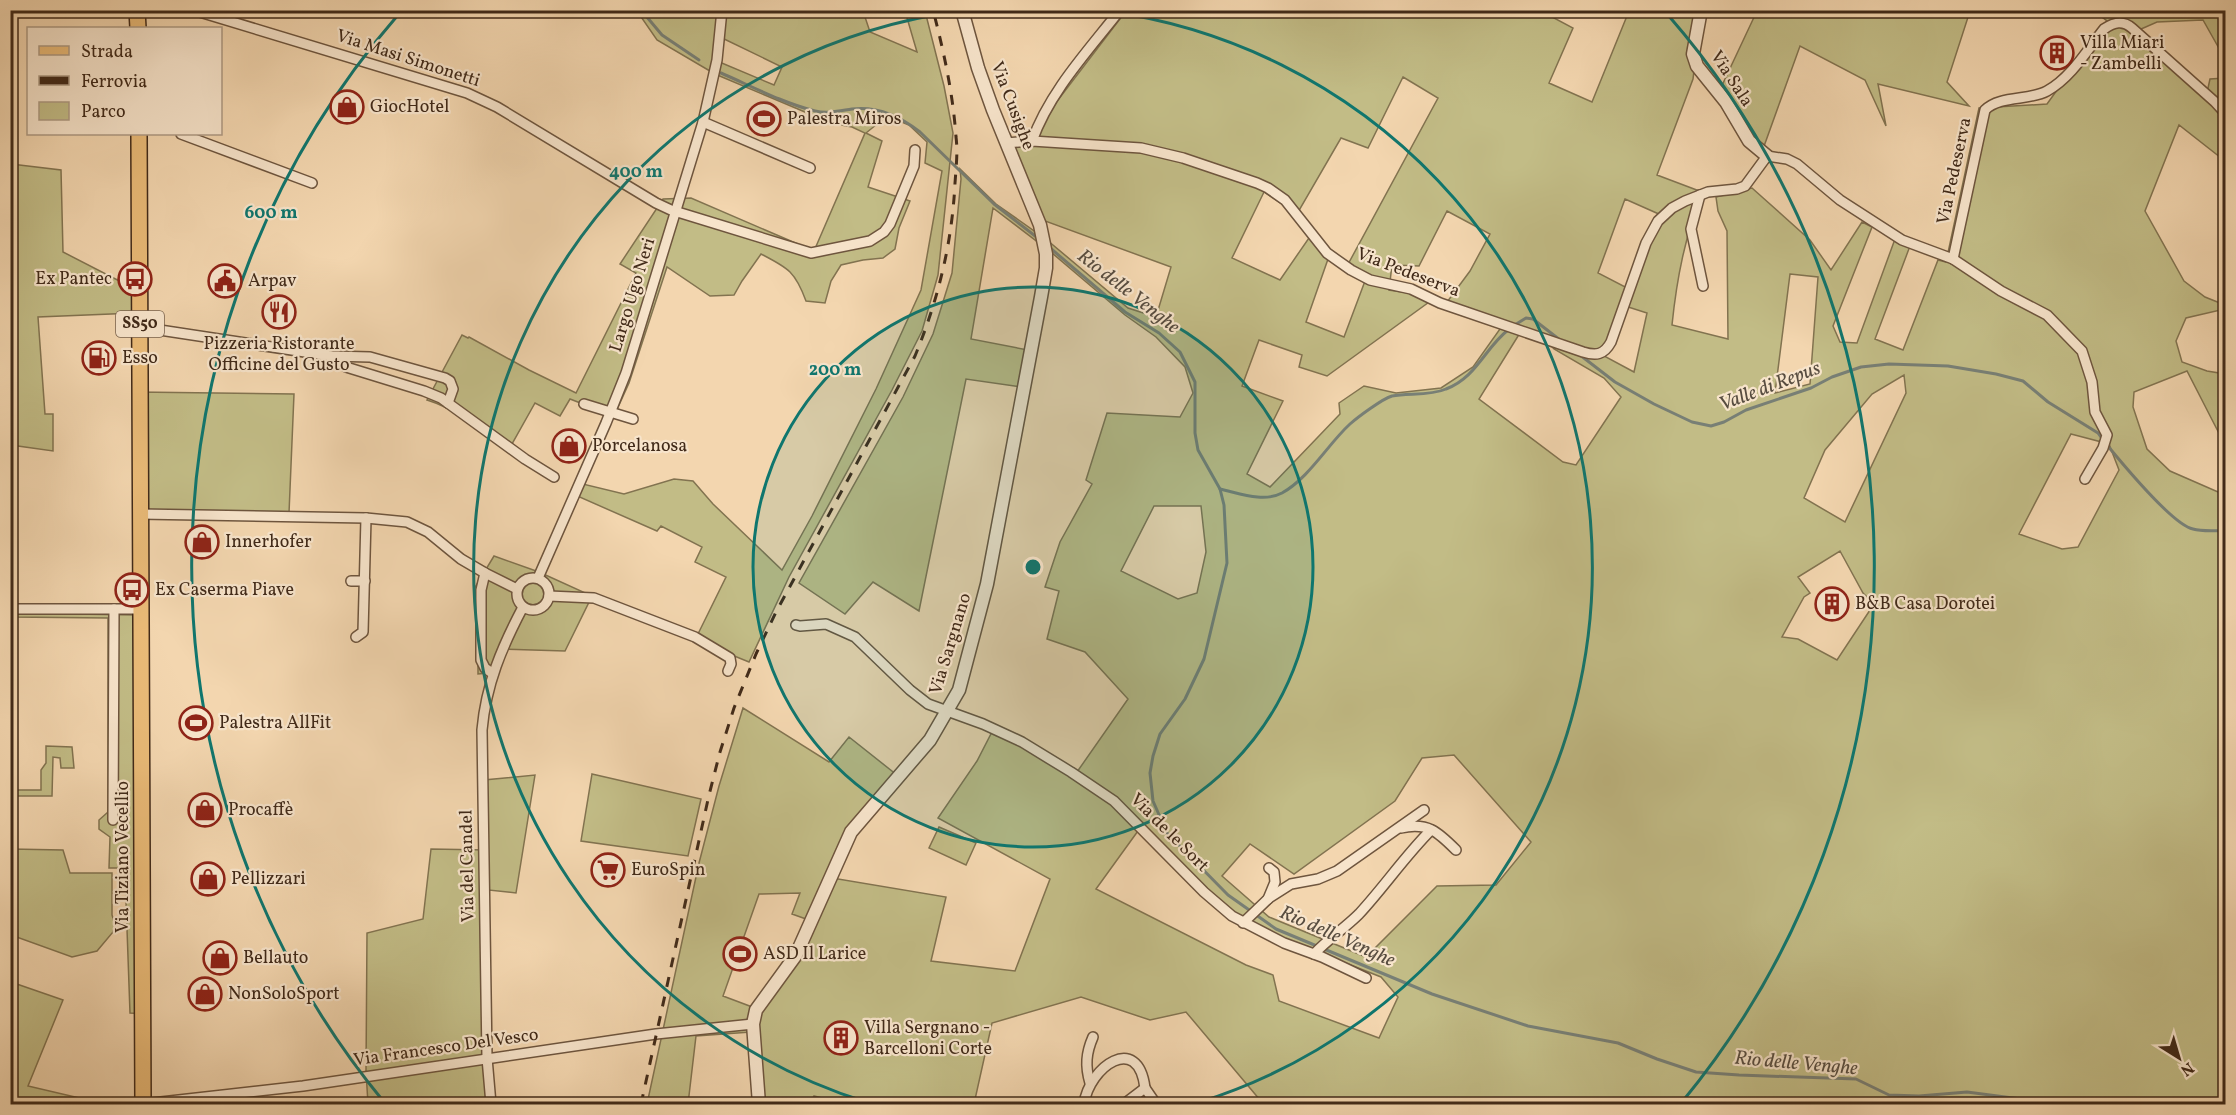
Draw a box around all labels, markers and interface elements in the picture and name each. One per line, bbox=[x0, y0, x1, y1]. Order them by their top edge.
street label: Via Masi Simonetti bbox=[333, 24, 483, 94]
legend bbox=[27, 27, 222, 135]
place label: Villa Miari - Zambelli bbox=[2080, 31, 2164, 77]
building icon: Villa Miari - Zambelli bbox=[2039, 35, 2075, 71]
text: Strada bbox=[81, 40, 133, 65]
street label: Via Sala bbox=[1703, 46, 1759, 112]
street label: Via Cusighe bbox=[984, 58, 1040, 154]
text: Ferrovia bbox=[81, 70, 147, 95]
shop icon: GiocHotel bbox=[329, 89, 365, 125]
place label: GiocHotel bbox=[370, 95, 449, 120]
text: Parco bbox=[81, 100, 126, 125]
sports icon: Palestra Miros bbox=[746, 101, 782, 137]
place label: Palestra Miros bbox=[787, 107, 901, 132]
street label: Via Pedeserva bbox=[1931, 115, 1979, 227]
text: 400 m bbox=[609, 160, 663, 185]
text: 600 m bbox=[244, 201, 298, 226]
street label: Largo Ugo Neri bbox=[604, 235, 662, 355]
street label: Via Pedeserva bbox=[1353, 242, 1463, 304]
water label: Rio delle Venghe bbox=[1071, 243, 1186, 341]
bus stop icon: Ex Pantec bbox=[117, 261, 153, 297]
public building icon: Arpav bbox=[207, 263, 243, 299]
place label: Ex Pantec bbox=[35, 267, 112, 292]
place label: Arpav bbox=[248, 269, 297, 294]
restaurant icon: Pizzeria Ristorante Officine del Gusto bbox=[261, 294, 297, 330]
road number: SS50 bbox=[116, 311, 164, 337]
place label: Pizzeria Ristorante Officine del Gusto bbox=[203, 332, 355, 378]
fuel station icon: Esso bbox=[81, 340, 117, 376]
place label: Esso bbox=[122, 346, 158, 371]
water label: Valle di Repus bbox=[1715, 355, 1825, 419]
text: 200 m bbox=[809, 358, 861, 383]
shop icon: Porcelanosa bbox=[551, 428, 587, 464]
place label: Porcelanosa bbox=[592, 434, 687, 459]
shop icon: Innerhofer bbox=[184, 524, 220, 560]
place label: Innerhofer bbox=[225, 530, 312, 555]
centre of rings bbox=[1023, 557, 1043, 577]
bus stop icon: Ex Caserma Piave bbox=[114, 572, 150, 608]
place label: Ex Caserma Piave bbox=[155, 578, 294, 603]
building icon: B&B Casa Dorotei bbox=[1814, 586, 1850, 622]
street label: Via Sargnano bbox=[924, 590, 978, 698]
place label: B&B Casa Dorotei bbox=[1855, 592, 1995, 617]
sports icon: Palestra AllFit bbox=[178, 705, 214, 741]
place label: Palestra AllFit bbox=[219, 711, 331, 736]
street label: Via Tiziano Vecellio bbox=[111, 781, 136, 933]
street label: Via de le Sort bbox=[1124, 788, 1214, 878]
shop icon: Procaffè bbox=[187, 792, 223, 828]
place label: Procaffè bbox=[228, 798, 293, 823]
street label: Via del Candel bbox=[455, 809, 481, 923]
supermarket icon: EuroSpin bbox=[590, 852, 626, 888]
place label: EuroSpin bbox=[631, 858, 706, 883]
shop icon: Pellizzari bbox=[190, 861, 226, 897]
place label: Pellizzari bbox=[231, 867, 306, 892]
water label: Rio delle Venghe bbox=[1275, 899, 1400, 975]
sports icon: ASD Il Larice bbox=[722, 936, 758, 972]
shop icon: Bellauto bbox=[202, 940, 238, 976]
place label: ASD Il Larice bbox=[763, 942, 866, 967]
place label: Bellauto bbox=[243, 946, 308, 971]
shop icon: NonSoloSport bbox=[187, 976, 223, 1012]
place label: NonSoloSport bbox=[228, 982, 340, 1007]
place label: Villa Sergnano - Barcelloni Corte bbox=[864, 1016, 992, 1062]
building icon: Villa Sergnano - Barcelloni Corte bbox=[823, 1020, 859, 1056]
street label: Via Francesco Del Vesco bbox=[352, 1023, 540, 1073]
north arrow bbox=[2149, 1028, 2209, 1088]
water label: Rio delle Venghe bbox=[1733, 1045, 1859, 1083]
text: N bbox=[2175, 1056, 2198, 1081]

